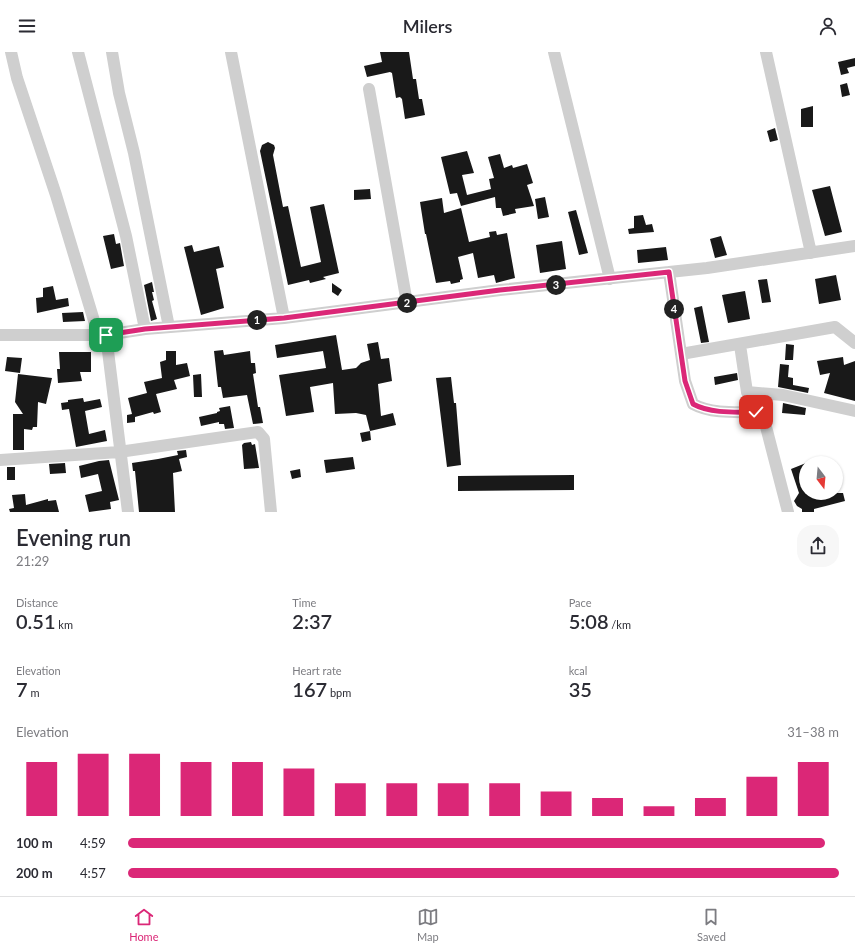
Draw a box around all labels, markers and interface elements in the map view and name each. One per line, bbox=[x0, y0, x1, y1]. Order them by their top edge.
icon: menu bbox=[16, 15, 38, 37]
text: Milers bbox=[403, 15, 452, 37]
icon: person bbox=[817, 15, 839, 37]
pin: 3 bbox=[546, 275, 566, 295]
text: 3 bbox=[553, 278, 559, 291]
pin: 2 bbox=[397, 293, 417, 313]
text: 2 bbox=[404, 296, 410, 309]
pin: 4 bbox=[664, 299, 684, 319]
text: 4 bbox=[671, 302, 677, 315]
pin: 1 bbox=[247, 310, 267, 330]
text: 1 bbox=[254, 313, 260, 326]
pin bbox=[89, 318, 123, 352]
icon: arrive bbox=[95, 324, 117, 346]
pin bbox=[739, 395, 773, 429]
icon: check bbox=[745, 401, 767, 423]
north arrow bbox=[799, 456, 843, 500]
map controls bbox=[799, 456, 843, 500]
text: Evening run bbox=[16, 524, 131, 551]
button: share bbox=[797, 525, 839, 567]
text: 21:29 bbox=[16, 553, 49, 569]
text: Distance bbox=[16, 596, 58, 609]
text: Time bbox=[292, 596, 316, 609]
text: Pace bbox=[569, 596, 592, 609]
text: 0.51 bbox=[16, 609, 56, 633]
text: 2:37 bbox=[292, 609, 332, 633]
text: 5:08 bbox=[569, 609, 609, 633]
text: km bbox=[56, 618, 73, 631]
text: /km bbox=[609, 618, 631, 631]
text: Elevation bbox=[16, 664, 61, 677]
text: Heart rate bbox=[292, 664, 342, 677]
text: kcal bbox=[569, 664, 587, 677]
text: 7 bbox=[16, 677, 28, 701]
text: 167 bbox=[292, 677, 327, 701]
text: 35 bbox=[569, 677, 592, 701]
text: m bbox=[28, 686, 39, 699]
text: bpm bbox=[327, 686, 351, 699]
text: Elevation bbox=[16, 724, 69, 740]
text: 31–38 m bbox=[787, 724, 839, 740]
text: 100 m bbox=[16, 835, 53, 851]
text: 4:59 bbox=[80, 835, 106, 851]
text: 200 m bbox=[16, 865, 53, 881]
text: 4:57 bbox=[80, 865, 106, 881]
tab: Home bbox=[129, 906, 158, 943]
tab: Map bbox=[417, 906, 439, 943]
tab: Saved bbox=[697, 906, 726, 943]

